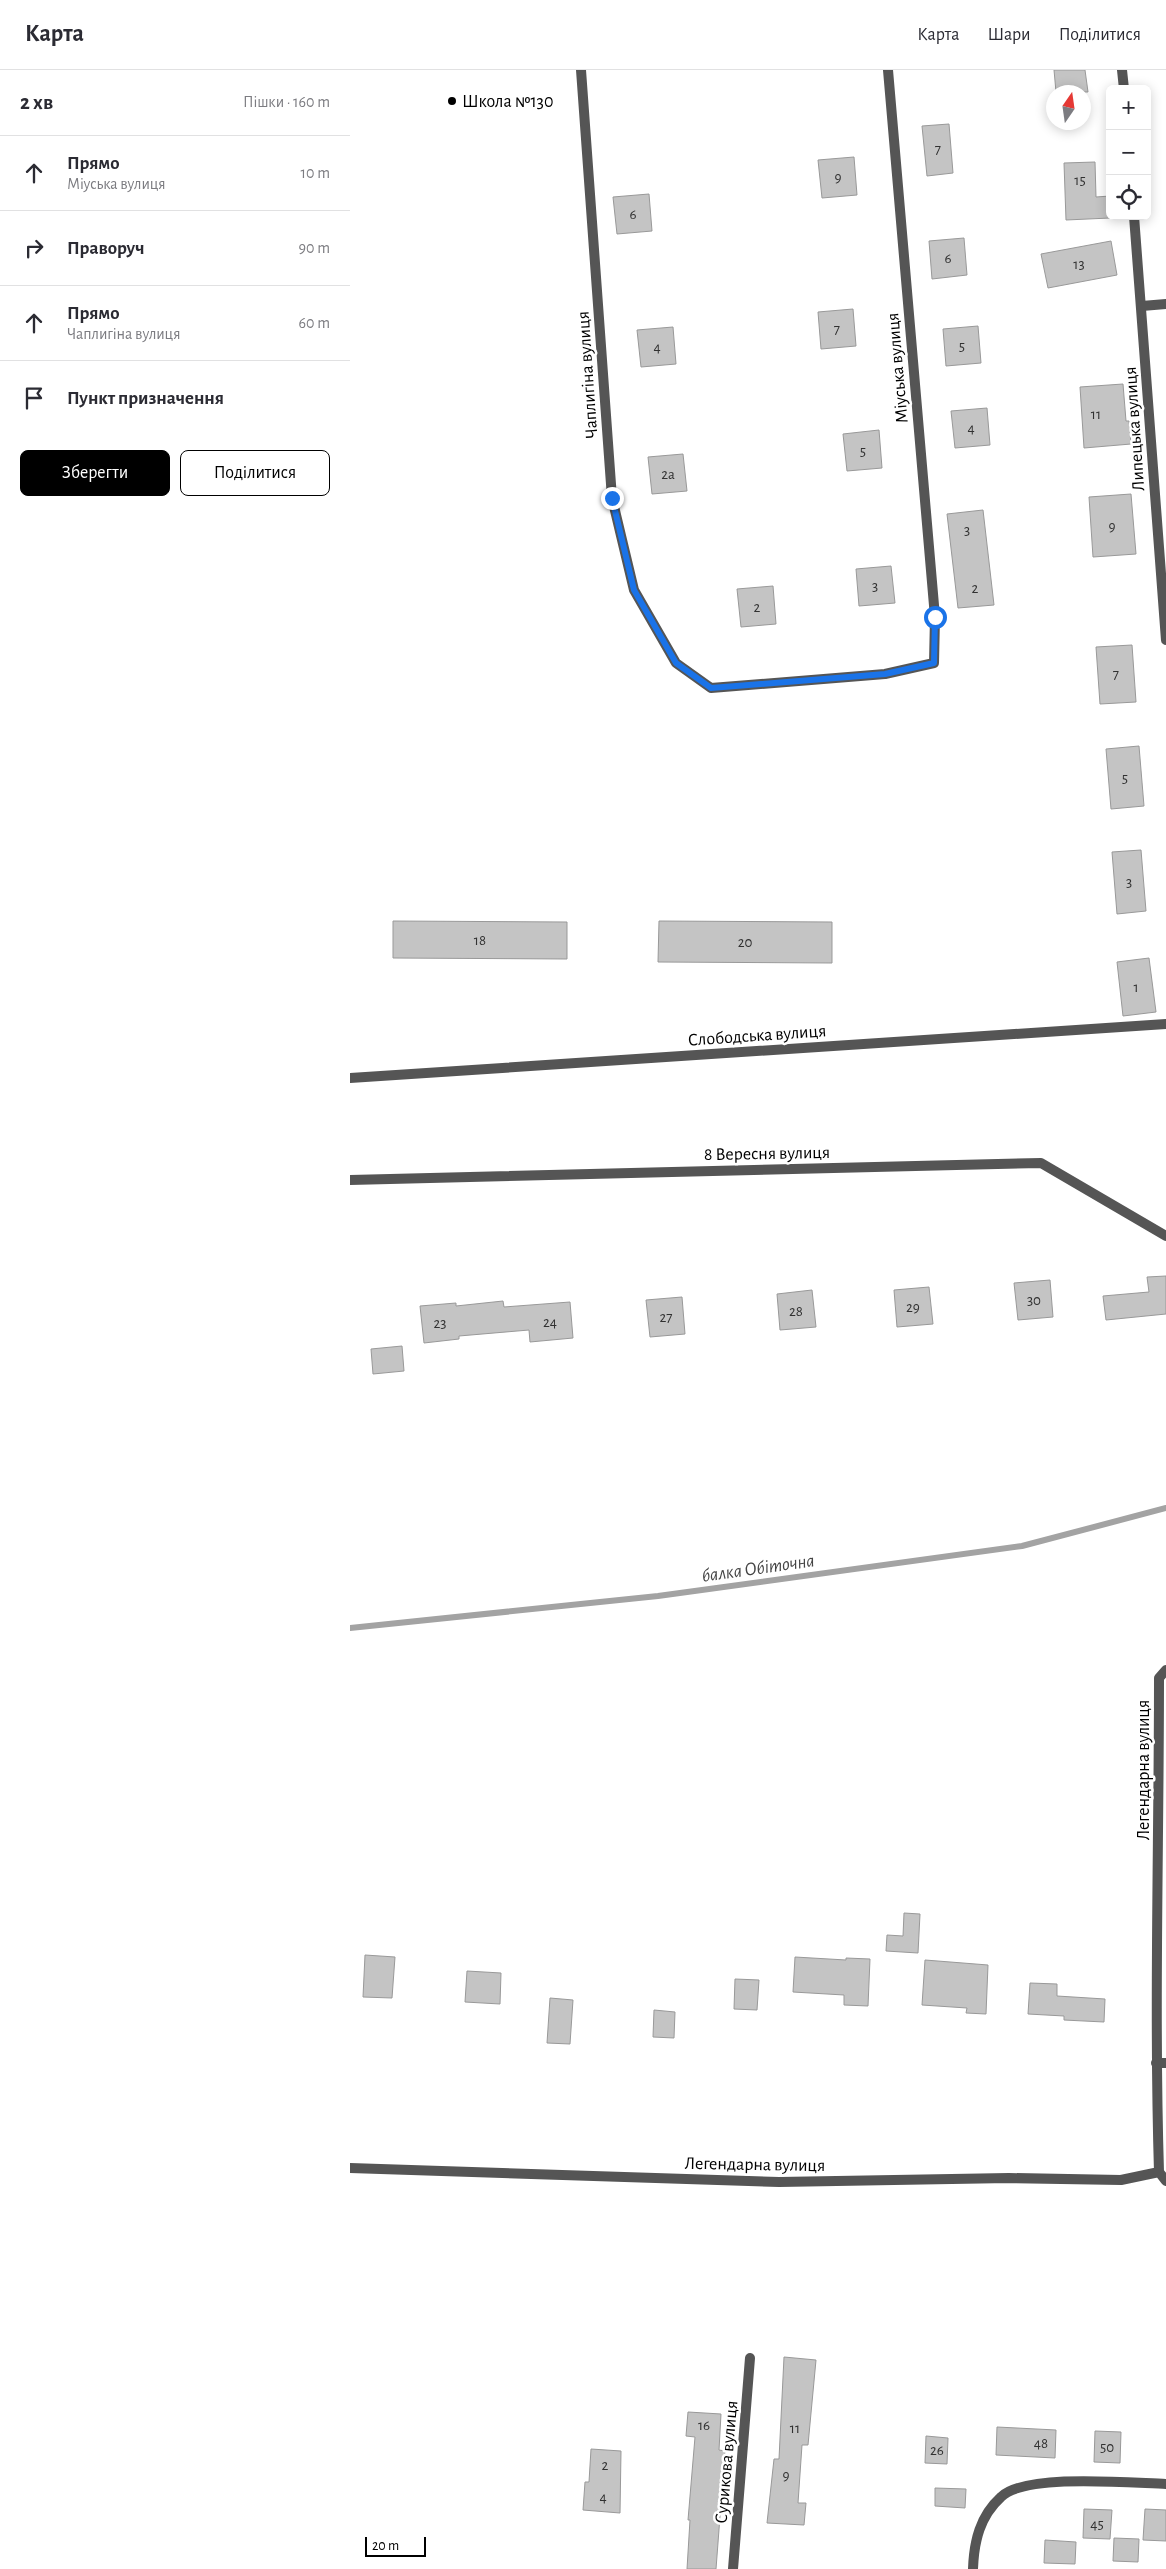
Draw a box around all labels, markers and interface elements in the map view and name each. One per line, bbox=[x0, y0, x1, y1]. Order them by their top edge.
text: Карта bbox=[25, 22, 84, 46]
text: Карта bbox=[917, 26, 959, 44]
text: Шари bbox=[987, 26, 1031, 44]
text: Поділитися bbox=[1059, 26, 1141, 44]
north arrow bbox=[1046, 85, 1091, 130]
map controls bbox=[1106, 85, 1151, 220]
button: + bbox=[1106, 85, 1151, 130]
text: 2 хв bbox=[20, 92, 53, 113]
place label: Школа №130 bbox=[462, 93, 554, 111]
text: Пішки · 160 m bbox=[243, 94, 330, 110]
marker: Школа №130 bbox=[446, 95, 458, 107]
button: − bbox=[1106, 130, 1151, 175]
house number: 7 bbox=[935, 142, 941, 157]
text: Прямо bbox=[67, 154, 120, 173]
icon: ahead bbox=[20, 159, 48, 187]
text: 10 m bbox=[301, 165, 330, 181]
house number: 9 bbox=[834, 170, 842, 185]
house number: 15 bbox=[1074, 173, 1086, 188]
button: locate bbox=[1106, 175, 1151, 220]
text: Міуська вулиця bbox=[67, 176, 166, 192]
house number: 6 bbox=[629, 207, 637, 222]
icon: right bbox=[20, 234, 48, 262]
text: Праворуч bbox=[67, 239, 145, 258]
text: 90 m bbox=[299, 240, 330, 256]
house number: 6 bbox=[944, 251, 952, 266]
house number: 13 bbox=[1073, 257, 1085, 272]
text: Прямо bbox=[67, 304, 120, 323]
icon: ahead bbox=[20, 309, 48, 337]
street label: Чаплигіна вулиця bbox=[575, 311, 601, 439]
street label: Міуська вулиця bbox=[884, 312, 912, 424]
text: 60 m bbox=[299, 315, 330, 331]
house number: 7 bbox=[834, 322, 840, 337]
text: Чаплигіна вулиця bbox=[67, 326, 180, 342]
house number: 5 bbox=[959, 339, 965, 354]
house number: 4 bbox=[653, 340, 661, 355]
street label: Липецька вулиця bbox=[1122, 366, 1148, 492]
icon: arrive bbox=[20, 384, 48, 412]
text: Пункт призначення bbox=[67, 389, 224, 408]
house number: 11 bbox=[1091, 407, 1101, 422]
house number: 4 bbox=[967, 421, 975, 436]
house number: 5 bbox=[860, 444, 866, 459]
button: Зберегти bbox=[20, 450, 170, 496]
button: Поділитися bbox=[180, 450, 330, 496]
house number: 2а bbox=[661, 467, 675, 482]
route end bbox=[601, 487, 624, 510]
house number: 9 bbox=[1108, 519, 1116, 534]
house number: 3 bbox=[964, 523, 970, 538]
house number: 3 bbox=[872, 579, 878, 594]
house number: 2 bbox=[972, 581, 979, 596]
house number: 2 bbox=[754, 600, 761, 615]
route start bbox=[924, 606, 947, 629]
house number: 7 bbox=[1113, 667, 1119, 682]
house number: 5 bbox=[1122, 771, 1128, 786]
house number: 3 bbox=[1126, 875, 1132, 890]
house number: 18 bbox=[474, 933, 486, 948]
house number: 20 bbox=[738, 935, 752, 950]
house number: 1 bbox=[1133, 980, 1139, 995]
street label: Слободська вулиця bbox=[687, 1021, 827, 1050]
street label: 8 Вересня вулиця bbox=[704, 1144, 830, 1164]
house number: 30 bbox=[1027, 1293, 1041, 1308]
house number: 29 bbox=[906, 1300, 920, 1315]
house number: 28 bbox=[789, 1304, 803, 1319]
house number: 27 bbox=[659, 1310, 673, 1325]
house number: 24 bbox=[543, 1315, 557, 1330]
house number: 23 bbox=[433, 1316, 447, 1331]
water label: балка Обіточна bbox=[701, 1551, 816, 1586]
street label: Легендарна вулиця bbox=[1135, 1700, 1153, 1840]
street label: Легендарна вулиця bbox=[685, 2155, 825, 2175]
street label: Сурикова вулиця bbox=[713, 2400, 741, 2524]
house number: 16 bbox=[698, 2418, 710, 2433]
house number: 11 bbox=[790, 2421, 800, 2436]
house number: 48 bbox=[1034, 2436, 1048, 2451]
house number: 50 bbox=[1100, 2440, 1114, 2455]
house number: 26 bbox=[930, 2443, 944, 2458]
house number: 2 bbox=[602, 2458, 609, 2473]
house number: 9 bbox=[782, 2468, 790, 2483]
house number: 4 bbox=[599, 2490, 607, 2505]
house number: 45 bbox=[1090, 2517, 1104, 2532]
scale bar bbox=[365, 2534, 426, 2557]
text: 20 m bbox=[372, 2539, 399, 2553]

